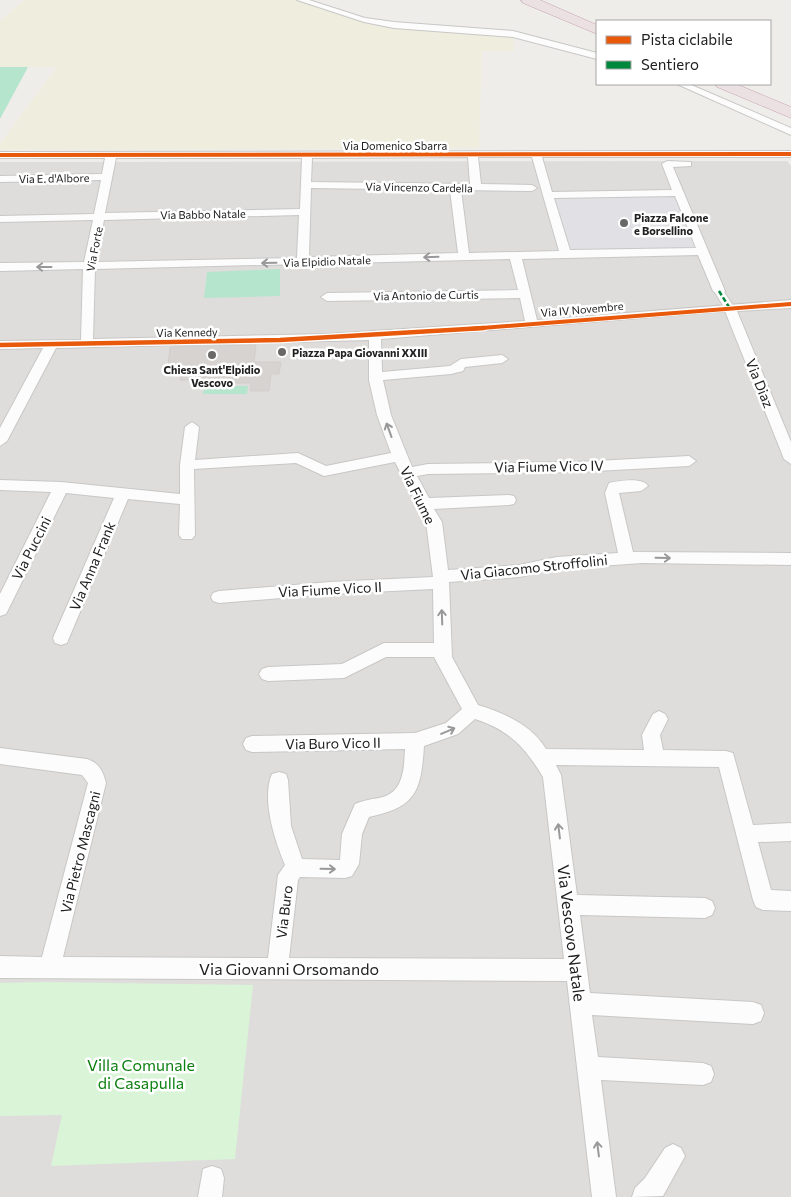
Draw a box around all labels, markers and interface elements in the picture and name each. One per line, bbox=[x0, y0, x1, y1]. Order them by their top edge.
legend bbox=[596, 20, 771, 85]
text: Pista ciclabile bbox=[641, 30, 733, 48]
text: Sentiero bbox=[641, 55, 699, 73]
street label: Via Domenico Sbarra bbox=[343, 139, 447, 152]
street label: Via E. d'Albore bbox=[18, 171, 90, 185]
street label: Via Vincenzo Cardella bbox=[365, 180, 473, 194]
street label: Via Babbo Natale bbox=[160, 207, 246, 221]
place label: Piazza Falcone e Borsellino bbox=[634, 211, 708, 237]
marker: Piazza Falcone e Borsellino bbox=[618, 217, 630, 229]
street label: Via Forte bbox=[83, 225, 105, 273]
street label: Via Elpidio Natale bbox=[283, 253, 371, 269]
one-way arrow bbox=[423, 253, 439, 262]
one-way arrow bbox=[261, 258, 277, 268]
one-way arrow bbox=[37, 262, 53, 272]
street label: Via Antonio de Curtis bbox=[373, 288, 479, 302]
street label: Via IV Novembre bbox=[540, 299, 624, 319]
street label: Via Kennedy bbox=[156, 325, 218, 339]
marker: Piazza Papa Giovanni XXIII bbox=[276, 346, 288, 358]
place label: Piazza Papa Giovanni XXIII bbox=[292, 346, 428, 359]
marker: Chiesa Sant'Elpidio Vescovo bbox=[206, 349, 218, 361]
street label: Via Diaz bbox=[742, 356, 778, 410]
place label: Chiesa Sant'Elpidio Vescovo bbox=[164, 363, 261, 389]
one-way arrow bbox=[384, 423, 393, 438]
street label: Via Fiume Vico IV bbox=[494, 457, 604, 475]
street label: Via Fiume bbox=[397, 463, 439, 527]
street label: Via Puccini bbox=[8, 513, 54, 583]
street label: Via Anna Frank bbox=[66, 519, 119, 613]
street label: Via Giacomo Stroffolini bbox=[460, 551, 608, 583]
one-way arrow bbox=[654, 553, 671, 563]
street label: Via Fiume Vico II bbox=[278, 578, 382, 600]
one-way arrow bbox=[437, 609, 447, 625]
one-way arrow bbox=[440, 725, 455, 735]
street label: Via Buro Vico II bbox=[285, 734, 381, 752]
street label: Via Pietro Mascagni bbox=[57, 789, 103, 915]
one-way arrow bbox=[554, 823, 564, 839]
street label: Via Vescovo Natale bbox=[554, 863, 590, 1003]
one-way arrow bbox=[320, 864, 336, 874]
street label: Via Buro bbox=[272, 884, 296, 940]
street label: Via Giovanni Orsomando bbox=[199, 959, 379, 978]
park label: Villa Comunale di Casapulla bbox=[87, 1055, 195, 1092]
one-way arrow bbox=[593, 1141, 603, 1157]

